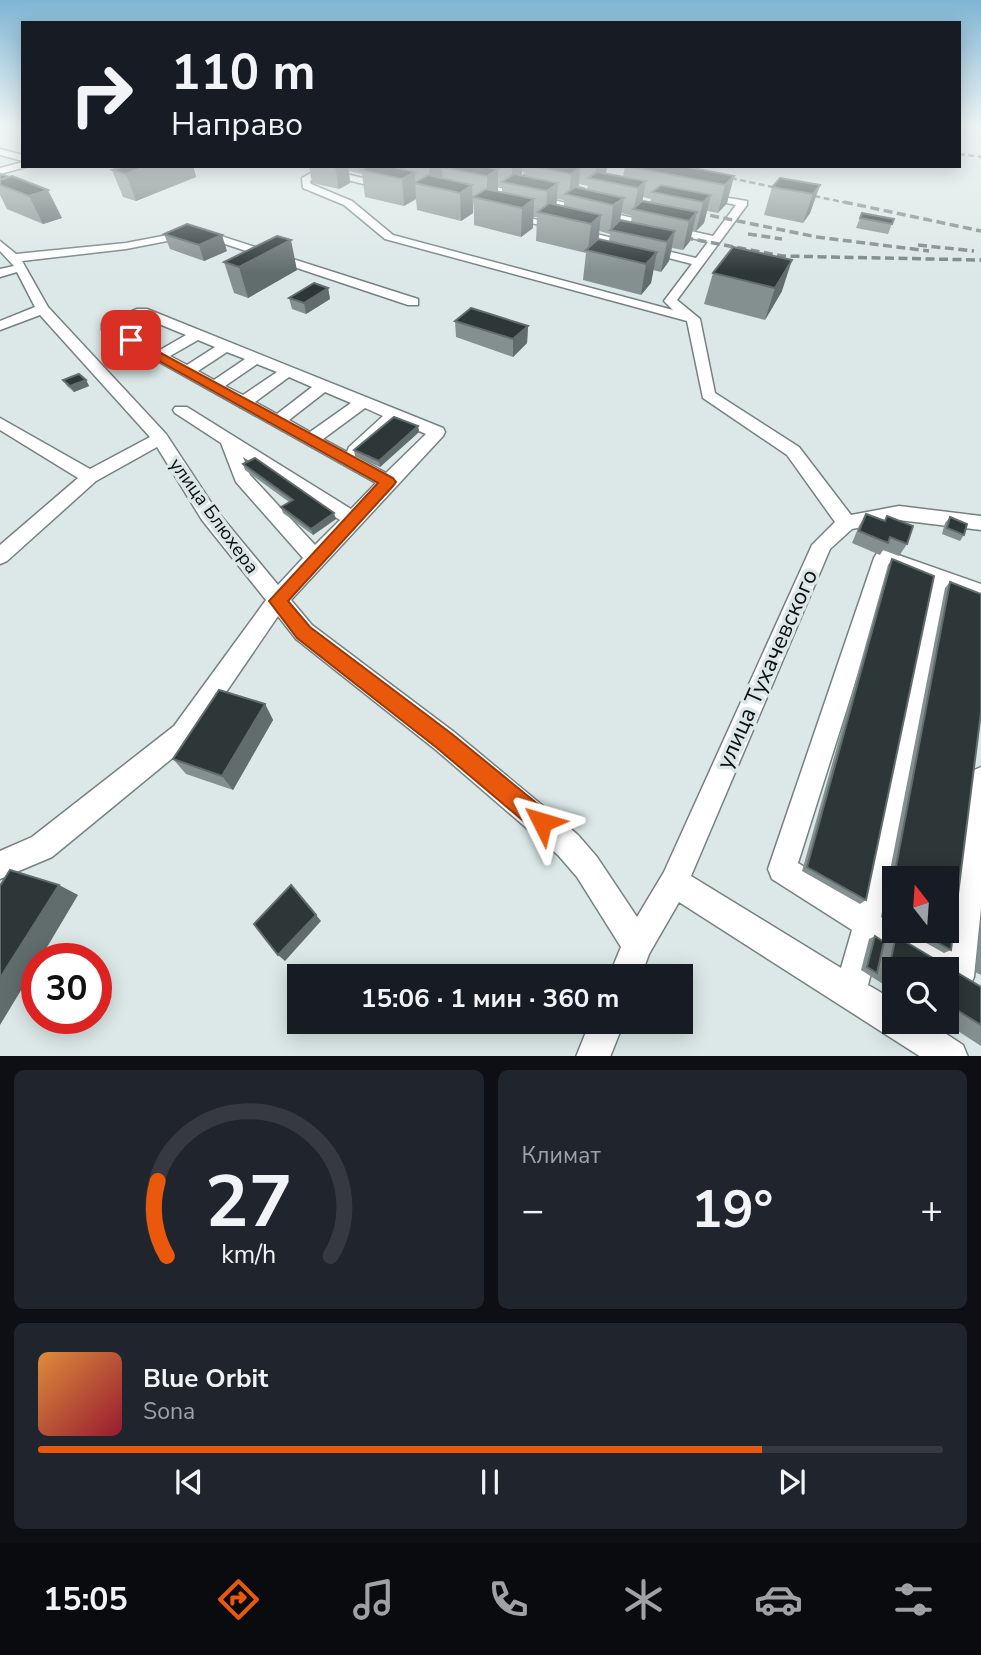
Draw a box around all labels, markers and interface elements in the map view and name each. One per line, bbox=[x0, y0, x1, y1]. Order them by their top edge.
text: 110 m bbox=[171, 39, 315, 106]
icon: right bbox=[56, 49, 147, 140]
text: Направо bbox=[171, 103, 303, 146]
pin bbox=[101, 310, 161, 370]
icon: arrive bbox=[112, 321, 150, 359]
street label: улица Блюхера bbox=[163, 453, 265, 579]
street label: улица Тухачевского bbox=[709, 564, 825, 774]
position arrow bbox=[505, 785, 579, 859]
north arrow bbox=[882, 866, 959, 943]
map controls bbox=[882, 866, 959, 1034]
speed limit sign: 30 bbox=[21, 943, 112, 1034]
button: search bbox=[882, 957, 959, 1034]
text: 15:06 · 1 мин · 360 m bbox=[361, 981, 619, 1016]
text: Климат bbox=[522, 1140, 601, 1171]
text: 27 bbox=[205, 1152, 292, 1252]
text: 19° bbox=[691, 1174, 773, 1245]
text: − bbox=[522, 1185, 544, 1236]
text: + bbox=[920, 1185, 943, 1236]
text: km/h bbox=[221, 1237, 276, 1271]
text: Blue Orbit bbox=[143, 1361, 268, 1396]
text: Sona bbox=[143, 1396, 195, 1427]
icon: previous bbox=[170, 1463, 208, 1501]
icon: pause bbox=[471, 1463, 509, 1501]
icon: next bbox=[773, 1463, 811, 1501]
icon: directions bbox=[214, 1575, 263, 1624]
icon: music bbox=[349, 1575, 398, 1624]
icon: phone bbox=[484, 1575, 533, 1624]
icon: climate bbox=[619, 1575, 668, 1624]
icon: car bbox=[754, 1575, 803, 1624]
icon: filters bbox=[889, 1575, 938, 1624]
text: 15:05 bbox=[43, 1578, 128, 1621]

